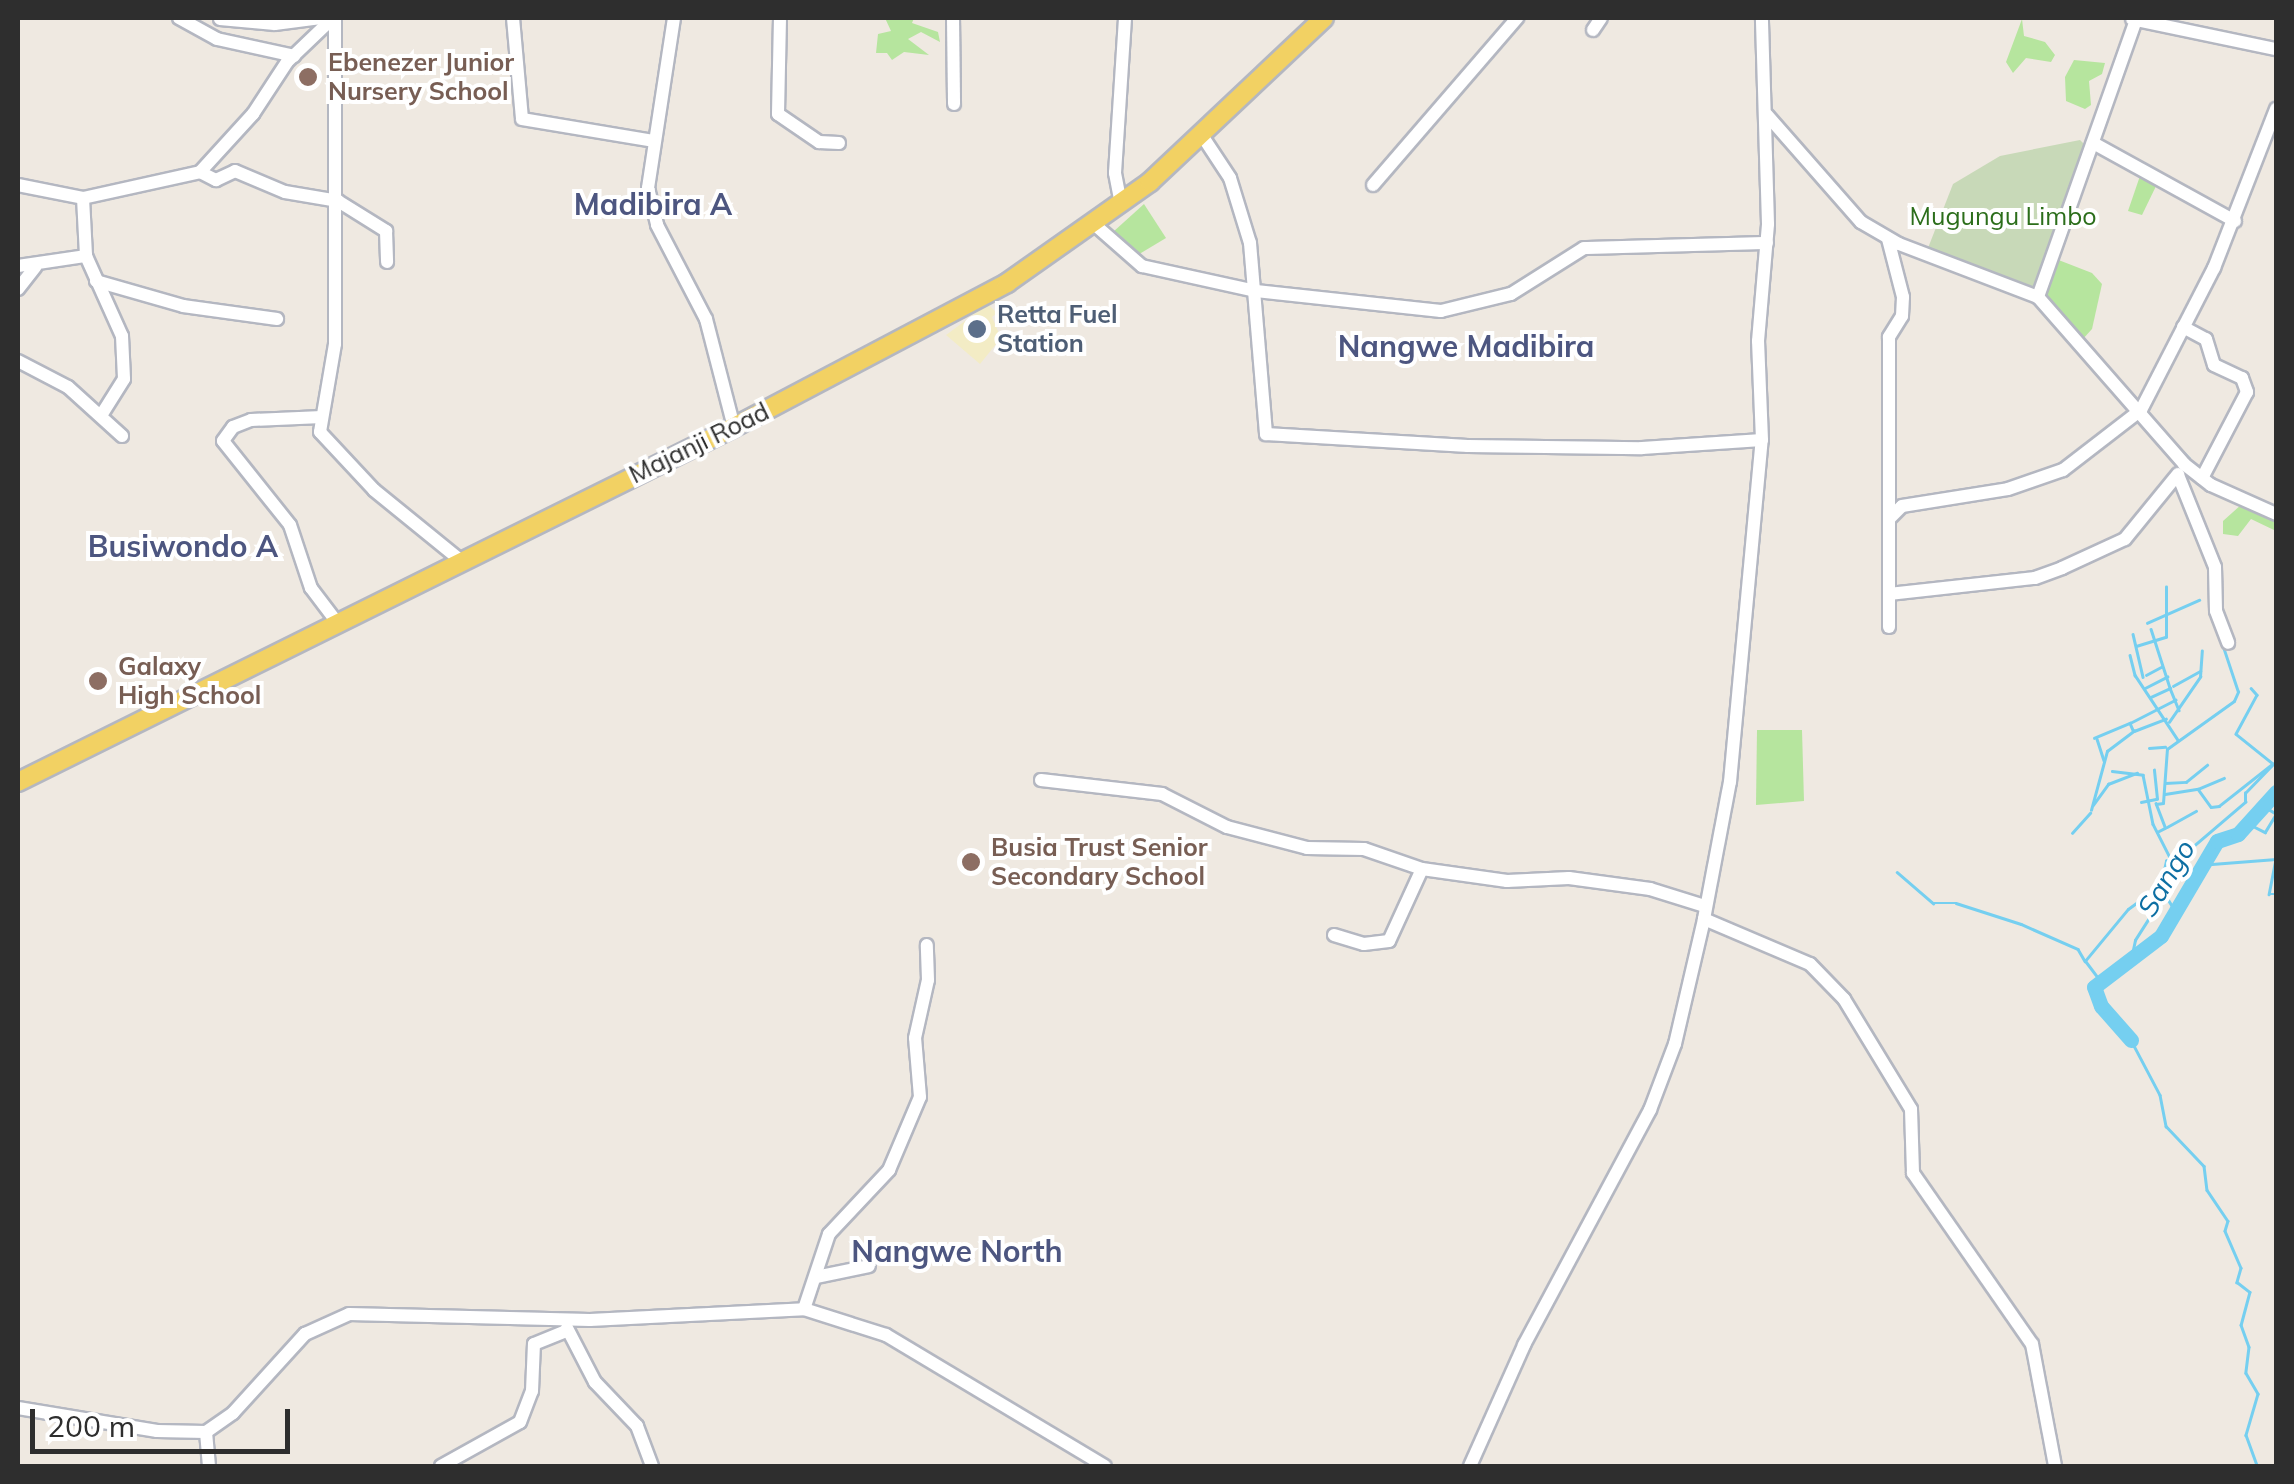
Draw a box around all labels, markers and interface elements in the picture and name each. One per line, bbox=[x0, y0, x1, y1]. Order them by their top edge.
place label: Ebenezer Junior Nursery School bbox=[328, 48, 514, 107]
marker: Ebenezer Junior Nursery School bbox=[297, 66, 319, 88]
district label: Madibira A bbox=[574, 186, 732, 222]
park label: Mugungu Limbo bbox=[1910, 201, 2096, 231]
place label: Retta Fuel Station bbox=[997, 300, 1118, 359]
marker: Retta Fuel Station bbox=[966, 318, 988, 340]
district label: Nangwe Madibira bbox=[1338, 328, 1594, 364]
street label: Majanji Road bbox=[624, 396, 774, 490]
district label: Busiwondo A bbox=[88, 528, 278, 564]
place label: Galaxy High School bbox=[118, 652, 261, 711]
marker: Galaxy High School bbox=[87, 670, 109, 692]
place label: Busia Trust Senior Secondary School bbox=[991, 833, 1208, 892]
water label: Sango bbox=[2130, 834, 2202, 922]
marker: Busia Trust Senior Secondary School bbox=[960, 851, 982, 873]
district label: Nangwe North bbox=[851, 1233, 1063, 1269]
scale bar bbox=[35, 1389, 295, 1451]
text: 200 m bbox=[47, 1407, 135, 1445]

